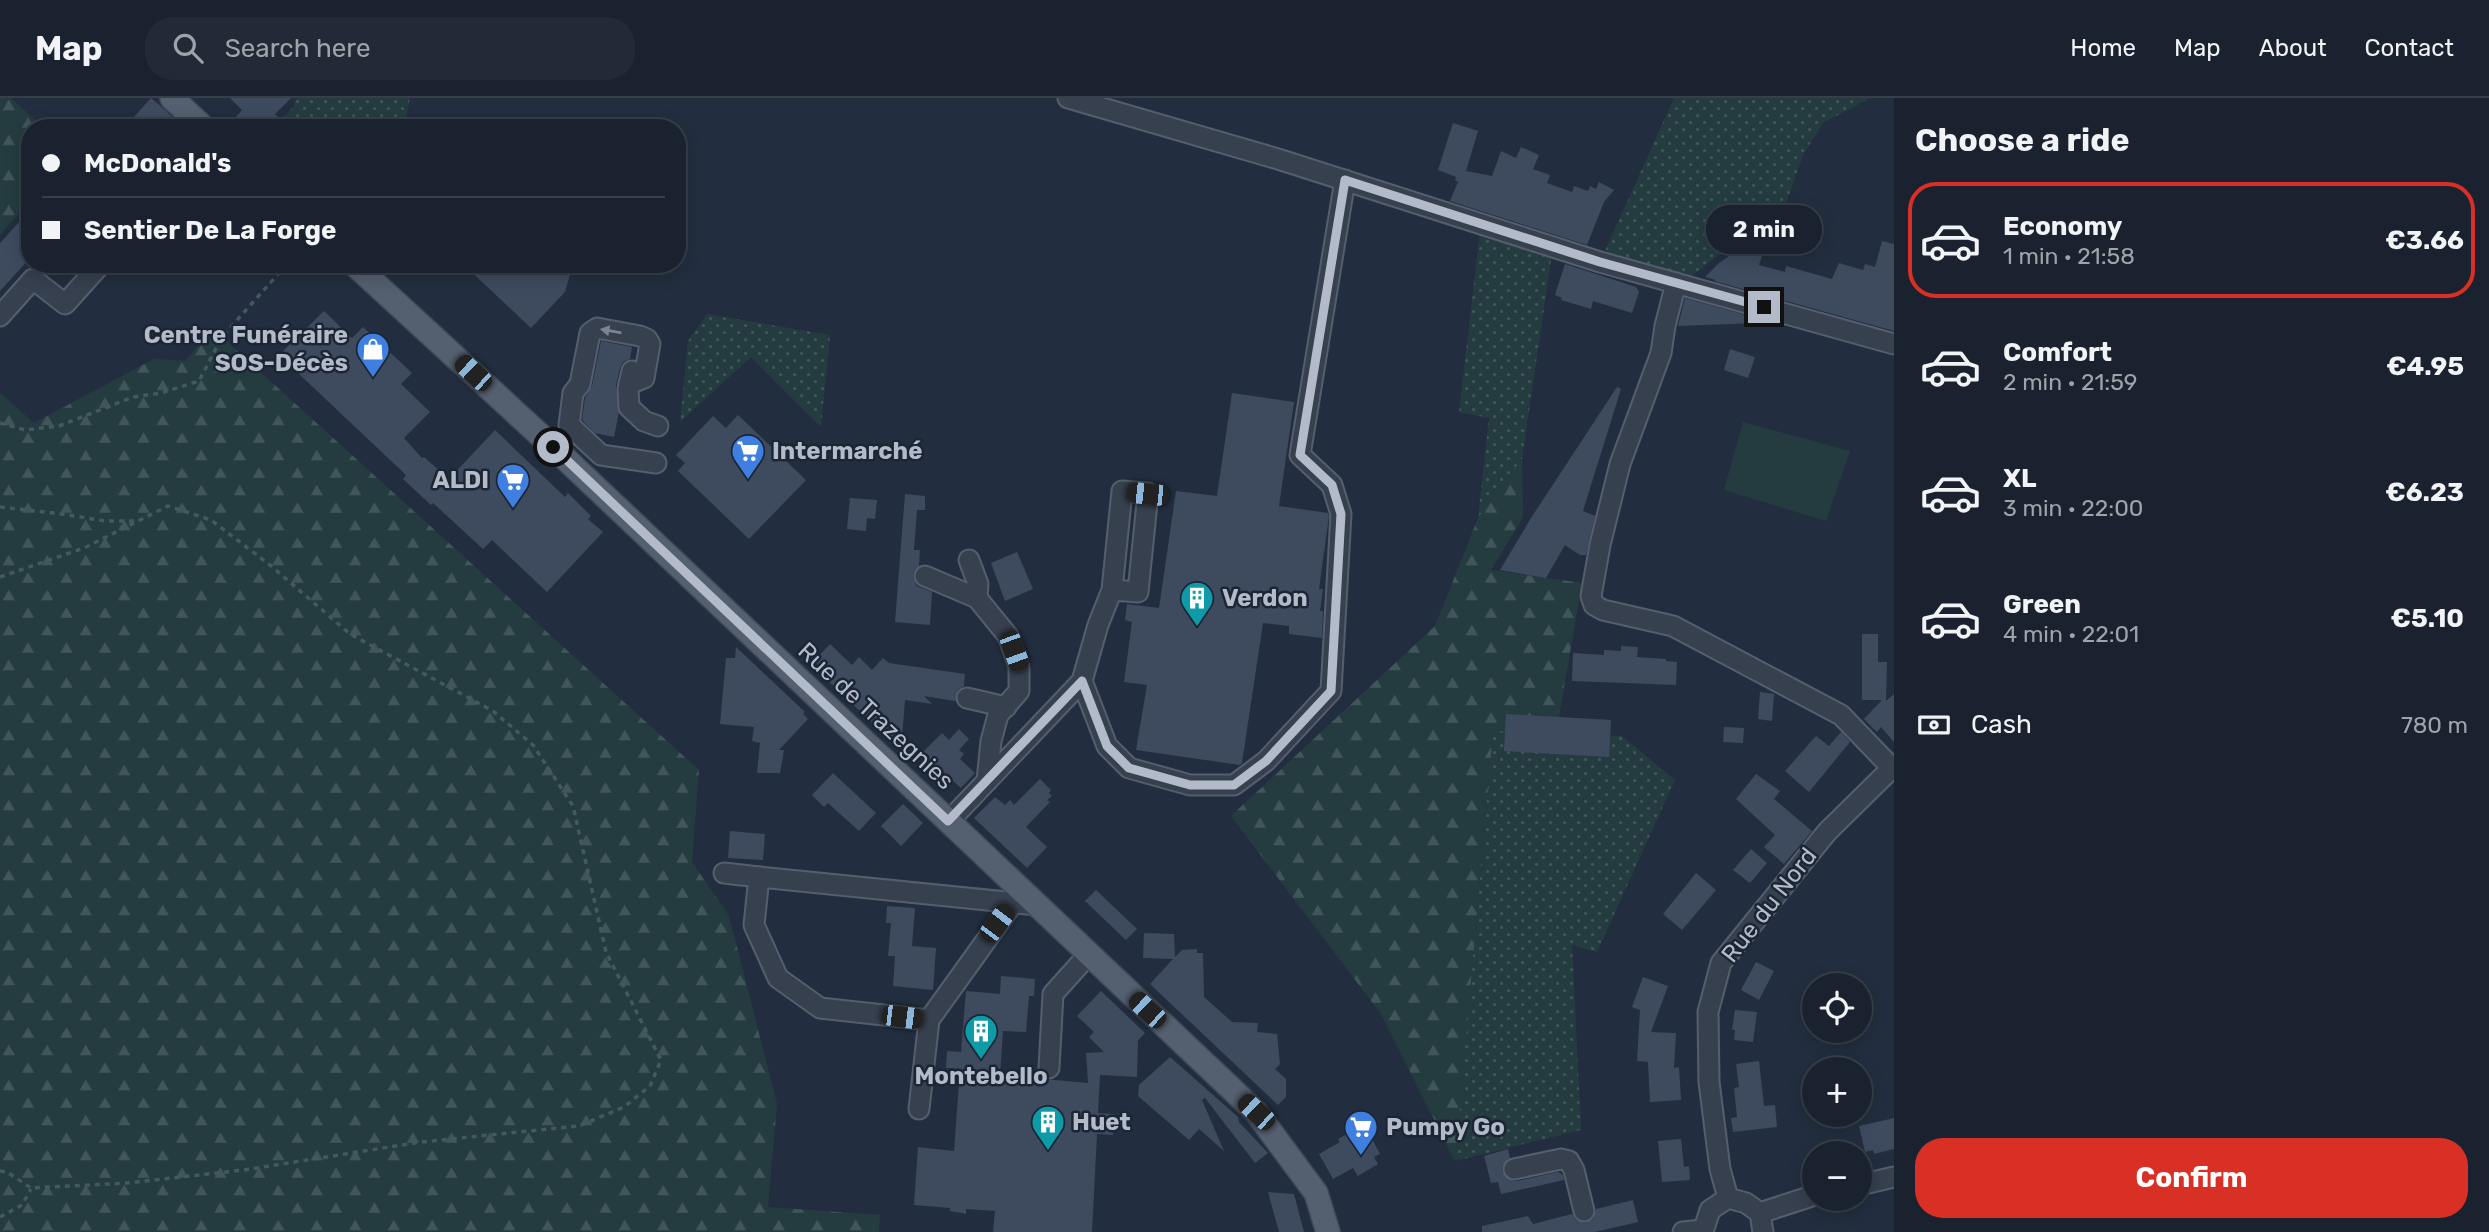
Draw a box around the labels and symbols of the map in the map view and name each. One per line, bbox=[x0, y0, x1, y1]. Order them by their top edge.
callout: 2 min bbox=[1706, 206, 1822, 254]
route end bbox=[1748, 291, 1780, 323]
place label: Centre Funéraire SOS-Décès bbox=[144, 321, 348, 377]
one-way arrow bbox=[600, 325, 622, 336]
shop icon: Centre Funéraire SOS-Décès bbox=[354, 330, 392, 379]
car bbox=[451, 351, 496, 395]
route start bbox=[537, 431, 569, 463]
supermarket icon: Intermarché bbox=[729, 432, 767, 481]
place label: Intermarché bbox=[772, 437, 922, 465]
supermarket icon: ALDI bbox=[494, 461, 532, 510]
place label: ALDI bbox=[433, 466, 489, 494]
car bbox=[1126, 481, 1169, 507]
building icon: Verdon bbox=[1178, 579, 1216, 628]
place label: Verdon bbox=[1222, 584, 1308, 612]
car bbox=[997, 628, 1032, 674]
street label: Rue de Trazegnies bbox=[792, 637, 960, 795]
street label: Rue du Nord bbox=[1716, 842, 1822, 968]
car bbox=[976, 900, 1019, 946]
car bbox=[1125, 988, 1170, 1032]
car bbox=[880, 1004, 925, 1030]
building icon: Montebello bbox=[962, 1012, 1000, 1061]
place label: Montebello bbox=[914, 1062, 1048, 1090]
car bbox=[1234, 1090, 1279, 1134]
building icon: Huet bbox=[1029, 1103, 1067, 1152]
place label: Huet bbox=[1072, 1108, 1131, 1136]
supermarket icon: Pumpy Go bbox=[1342, 1108, 1380, 1157]
place label: Pumpy Go bbox=[1386, 1113, 1505, 1141]

